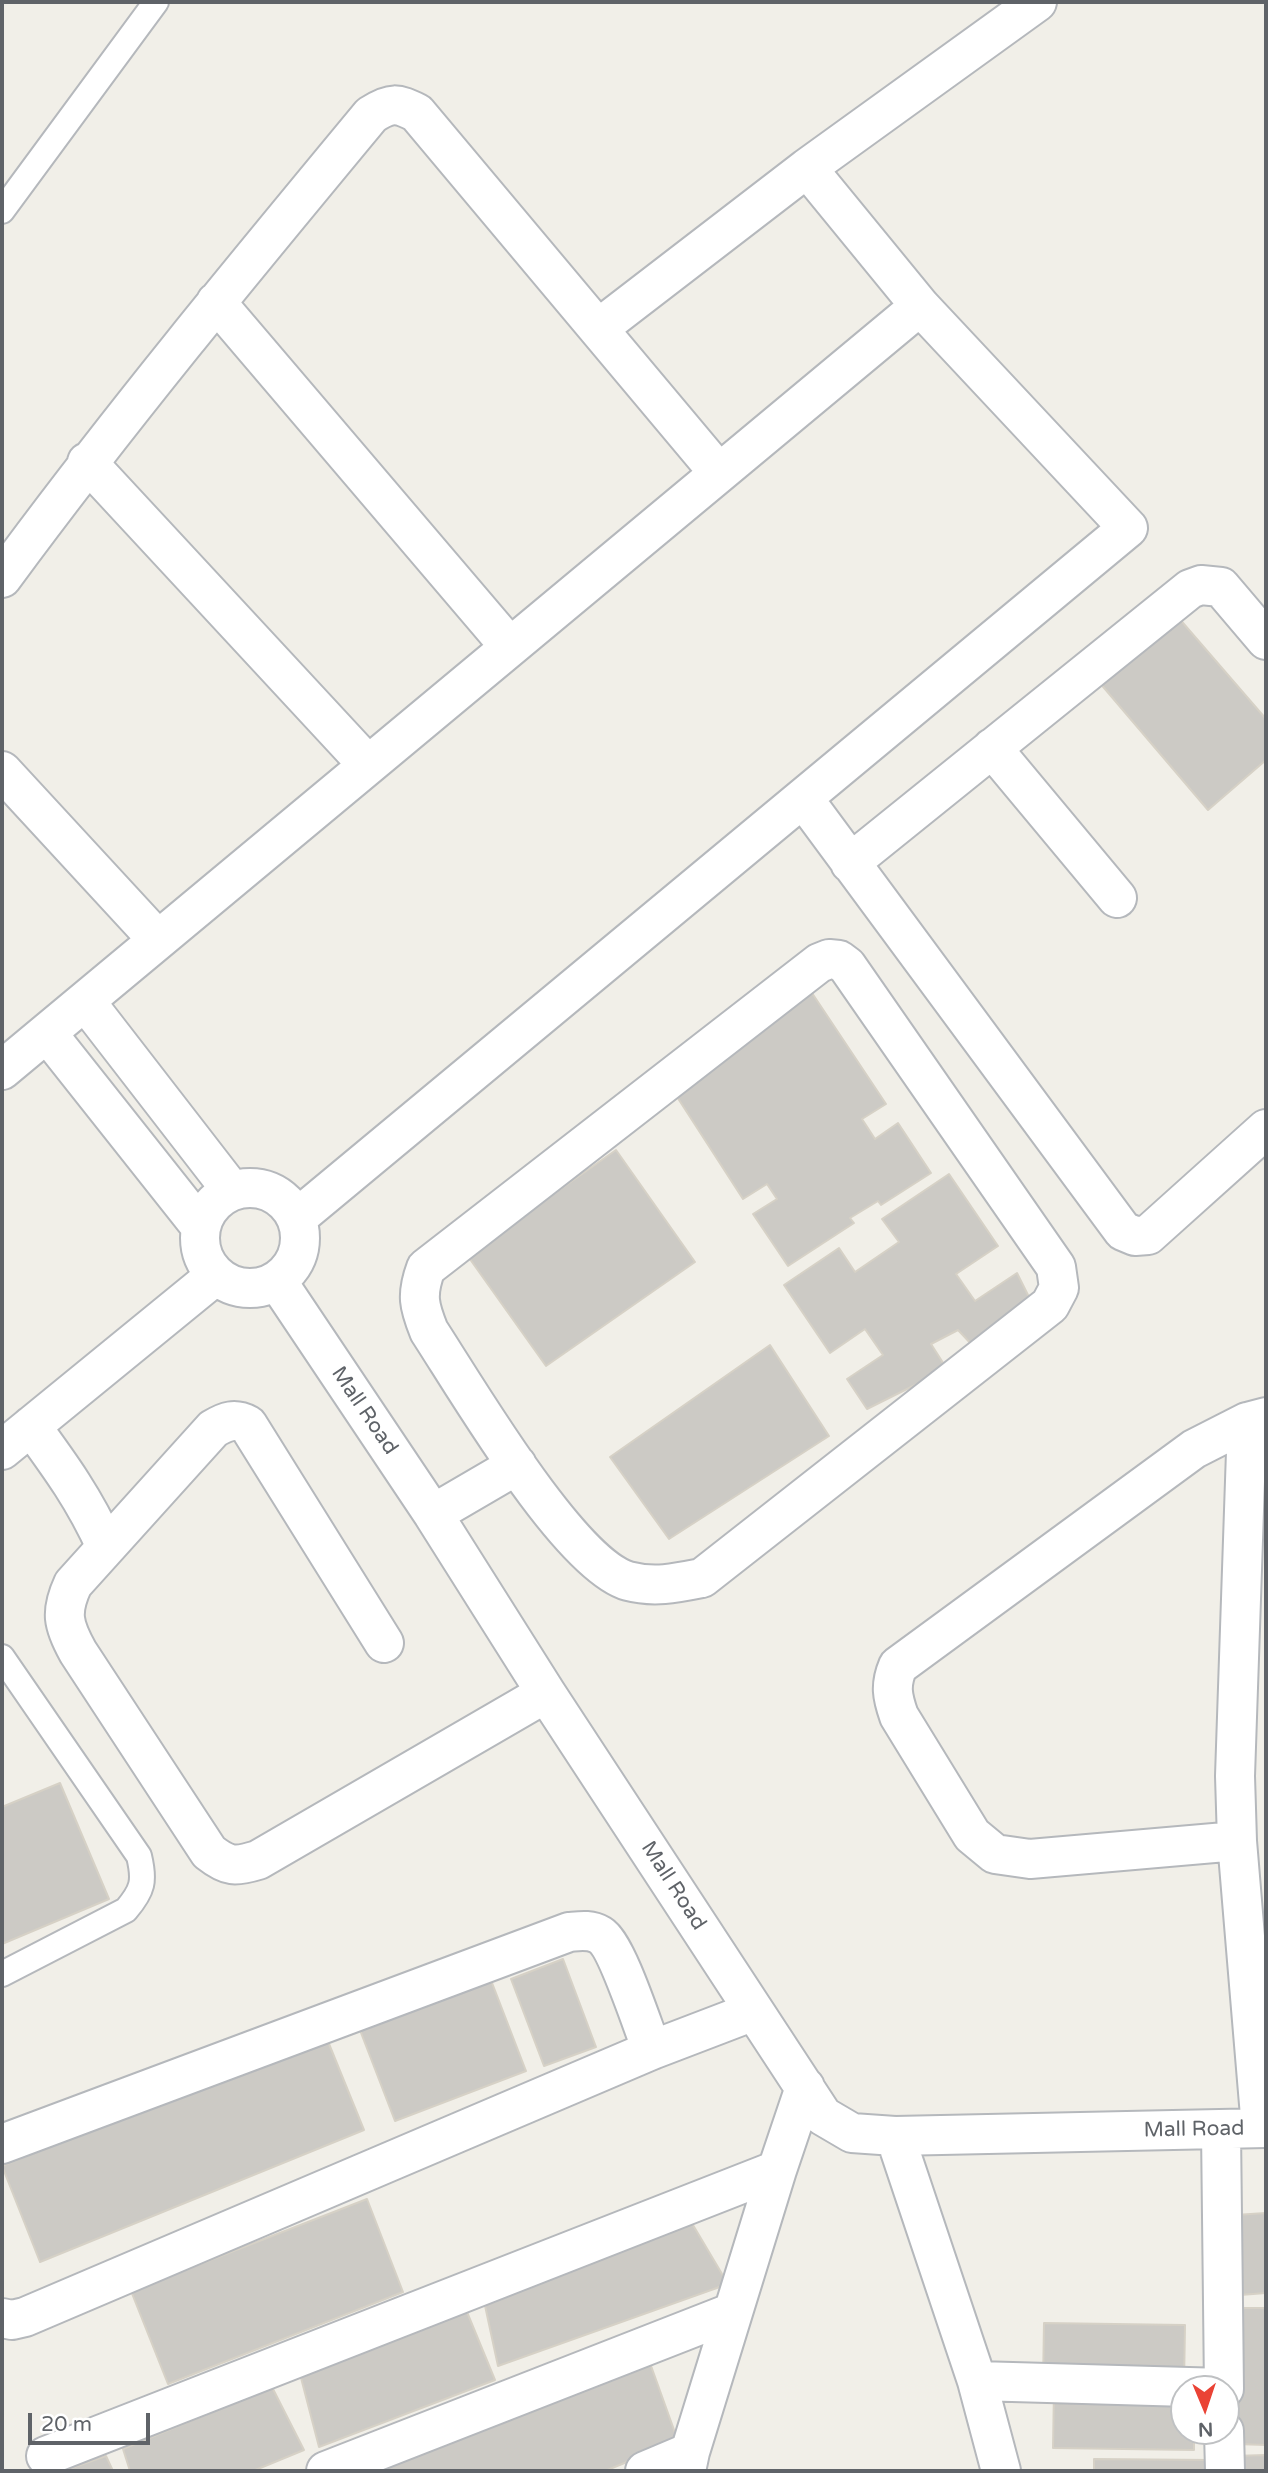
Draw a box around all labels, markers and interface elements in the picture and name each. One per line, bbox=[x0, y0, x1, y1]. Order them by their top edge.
street label: Mall Road bbox=[325, 1362, 403, 1460]
street label: Mall Road bbox=[635, 1837, 711, 1935]
street label: Mall Road bbox=[1143, 2117, 1245, 2143]
north arrow bbox=[1170, 2375, 1240, 2445]
scale bar bbox=[32, 2400, 154, 2444]
text: 20 m bbox=[41, 2412, 92, 2437]
text: N bbox=[1198, 2418, 1214, 2440]

